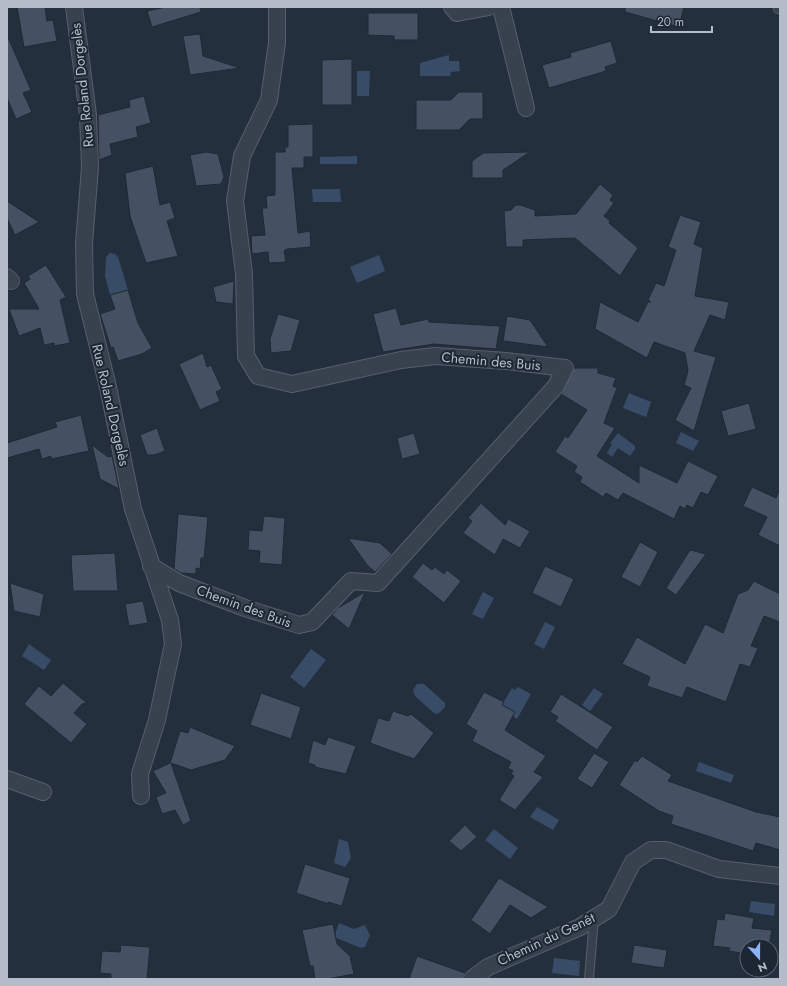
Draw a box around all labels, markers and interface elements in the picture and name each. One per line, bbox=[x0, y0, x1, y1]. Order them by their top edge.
scale bar bbox=[651, 8, 712, 34]
text: 20 m bbox=[657, 13, 684, 31]
street label: Rue Roland Dorgelès bbox=[66, 22, 98, 148]
street label: Rue Roland Dorgelès bbox=[87, 342, 135, 468]
street label: Chemin des Buis bbox=[440, 347, 542, 375]
street label: Chemin des Buis bbox=[194, 580, 295, 633]
street label: Chemin du Genêt bbox=[494, 907, 599, 970]
north arrow bbox=[739, 938, 779, 978]
text: N bbox=[756, 958, 770, 976]

